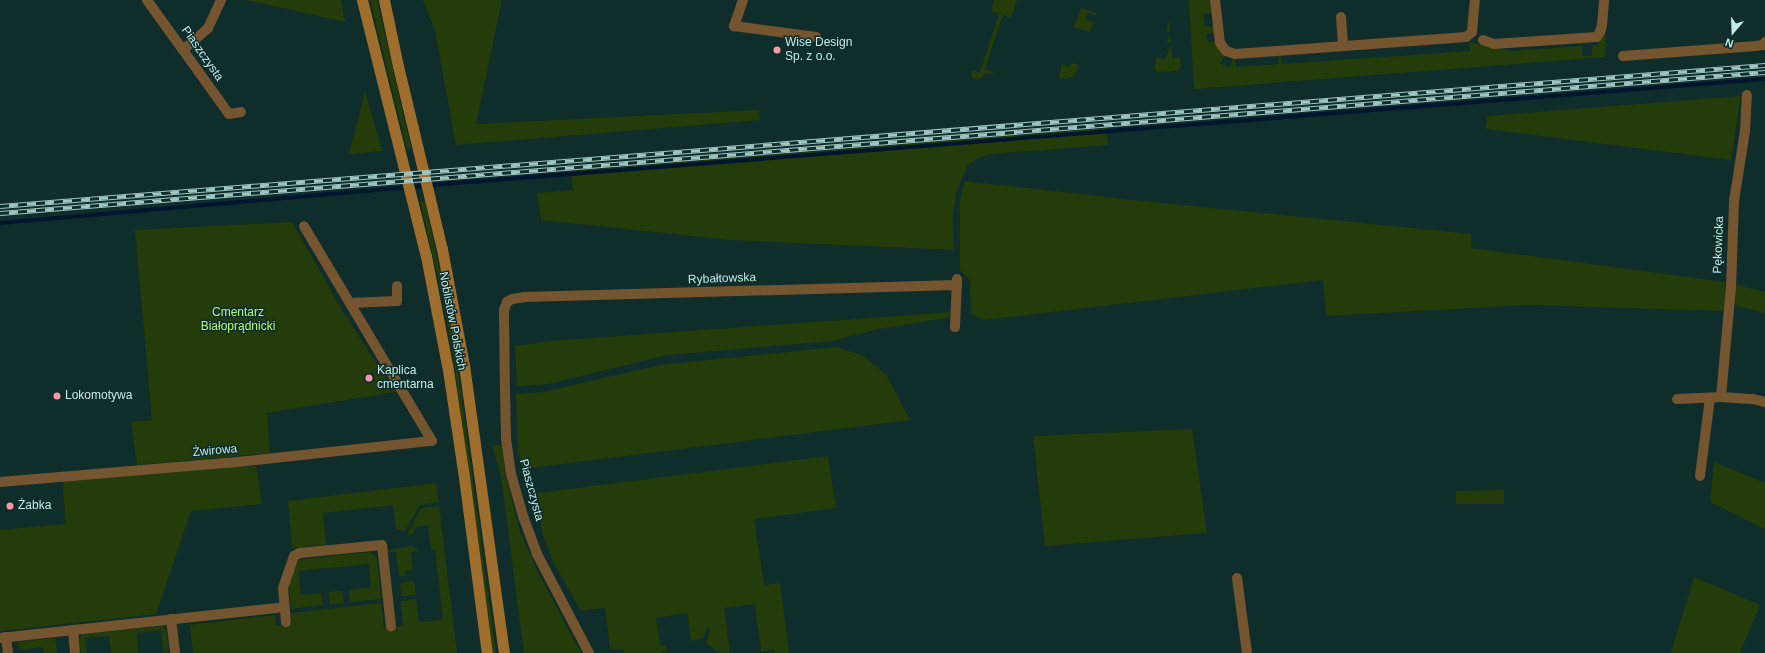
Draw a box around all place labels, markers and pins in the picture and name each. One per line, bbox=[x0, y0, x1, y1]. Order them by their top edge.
place label: Wise Design Sp. z o.o. bbox=[785, 36, 852, 64]
marker: Wise Design Sp. z o.o. bbox=[772, 45, 782, 55]
place label: Kaplica cmentarna bbox=[377, 364, 434, 392]
marker: Kaplica cmentarna bbox=[364, 373, 374, 383]
place label: Lokomotywa bbox=[65, 389, 132, 403]
marker: Lokomotywa bbox=[52, 391, 62, 401]
place label: Żabka bbox=[18, 499, 51, 513]
marker: Żabka bbox=[5, 501, 15, 511]

